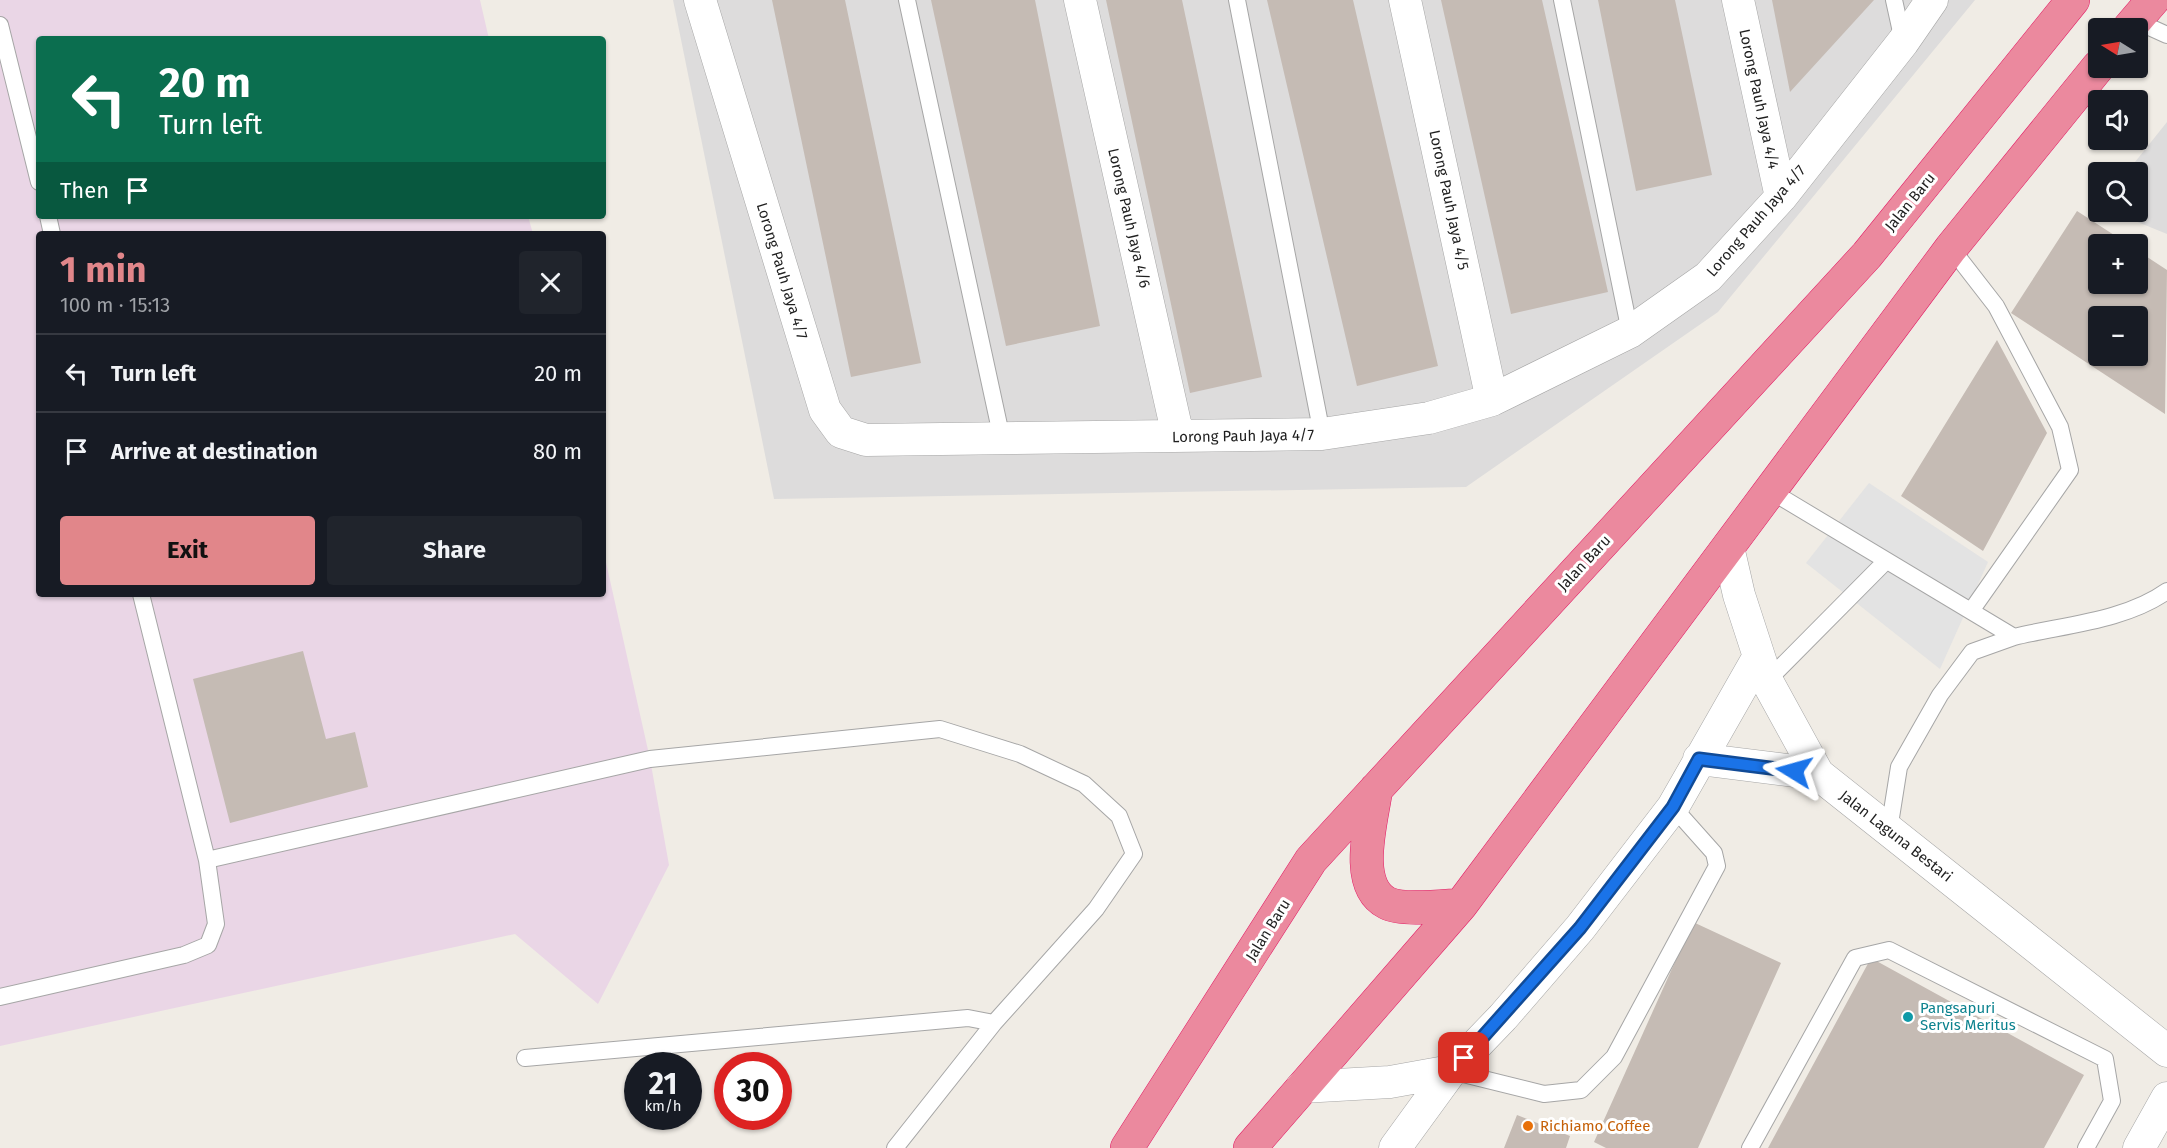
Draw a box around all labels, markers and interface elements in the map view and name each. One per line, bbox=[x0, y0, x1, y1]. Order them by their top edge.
north arrow bbox=[2088, 18, 2148, 78]
map controls bbox=[2088, 18, 2148, 366]
street label: Lorong Pauh Jaya 4/4 bbox=[1735, 27, 1783, 171]
text: 20 m bbox=[159, 58, 251, 108]
icon: left bbox=[60, 60, 138, 138]
button: sound bbox=[2088, 90, 2148, 150]
text: Turn left bbox=[159, 109, 262, 141]
street label: Lorong Pauh Jaya 4/5 bbox=[1425, 128, 1473, 272]
street label: Lorong Pauh Jaya 4/6 bbox=[1104, 146, 1154, 290]
street label: Lorong Pauh Jaya 4/7 bbox=[1703, 161, 1810, 280]
button: search bbox=[2088, 162, 2148, 222]
street label: Jalan Baru bbox=[1881, 169, 1939, 235]
icon: arrive bbox=[121, 174, 154, 207]
text: Then bbox=[60, 177, 109, 204]
street label: Lorong Pauh Jaya 4/7 bbox=[753, 200, 811, 342]
button: + bbox=[2088, 234, 2148, 294]
text: 1 min bbox=[60, 248, 147, 292]
button: close bbox=[519, 251, 582, 314]
text: 100 m · 15:13 bbox=[60, 293, 170, 317]
button: − bbox=[2088, 306, 2148, 366]
icon: left bbox=[60, 357, 93, 390]
text: Turn left bbox=[111, 360, 196, 387]
text: 20 m bbox=[534, 360, 582, 387]
street label: Lorong Pauh Jaya 4/7 bbox=[1172, 426, 1314, 446]
icon: arrive bbox=[60, 435, 93, 468]
text: Arrive at destination bbox=[111, 438, 318, 465]
text: 80 m bbox=[533, 438, 582, 465]
button: Exit bbox=[60, 516, 315, 585]
button: Share bbox=[327, 516, 582, 585]
street label: Jalan Baru bbox=[1554, 531, 1614, 595]
position arrow bbox=[1762, 739, 1826, 803]
street label: Jalan Laguna Bestari bbox=[1836, 786, 1956, 886]
street label: Jalan Baru bbox=[1242, 896, 1294, 964]
place label: Pangsapuri Servis Meritus bbox=[1920, 999, 2016, 1034]
marker: Pangsapuri Servis Meritus bbox=[1901, 1010, 1915, 1024]
pin bbox=[1438, 1032, 1489, 1083]
icon: arrive bbox=[1447, 1041, 1480, 1074]
speed limit sign: 30 bbox=[714, 1052, 792, 1130]
text: 21 bbox=[649, 1066, 677, 1102]
text: km/h bbox=[644, 1097, 682, 1115]
place label: Richiamo Coffee bbox=[1540, 1117, 1650, 1135]
marker: Richiamo Coffee bbox=[1521, 1119, 1535, 1133]

